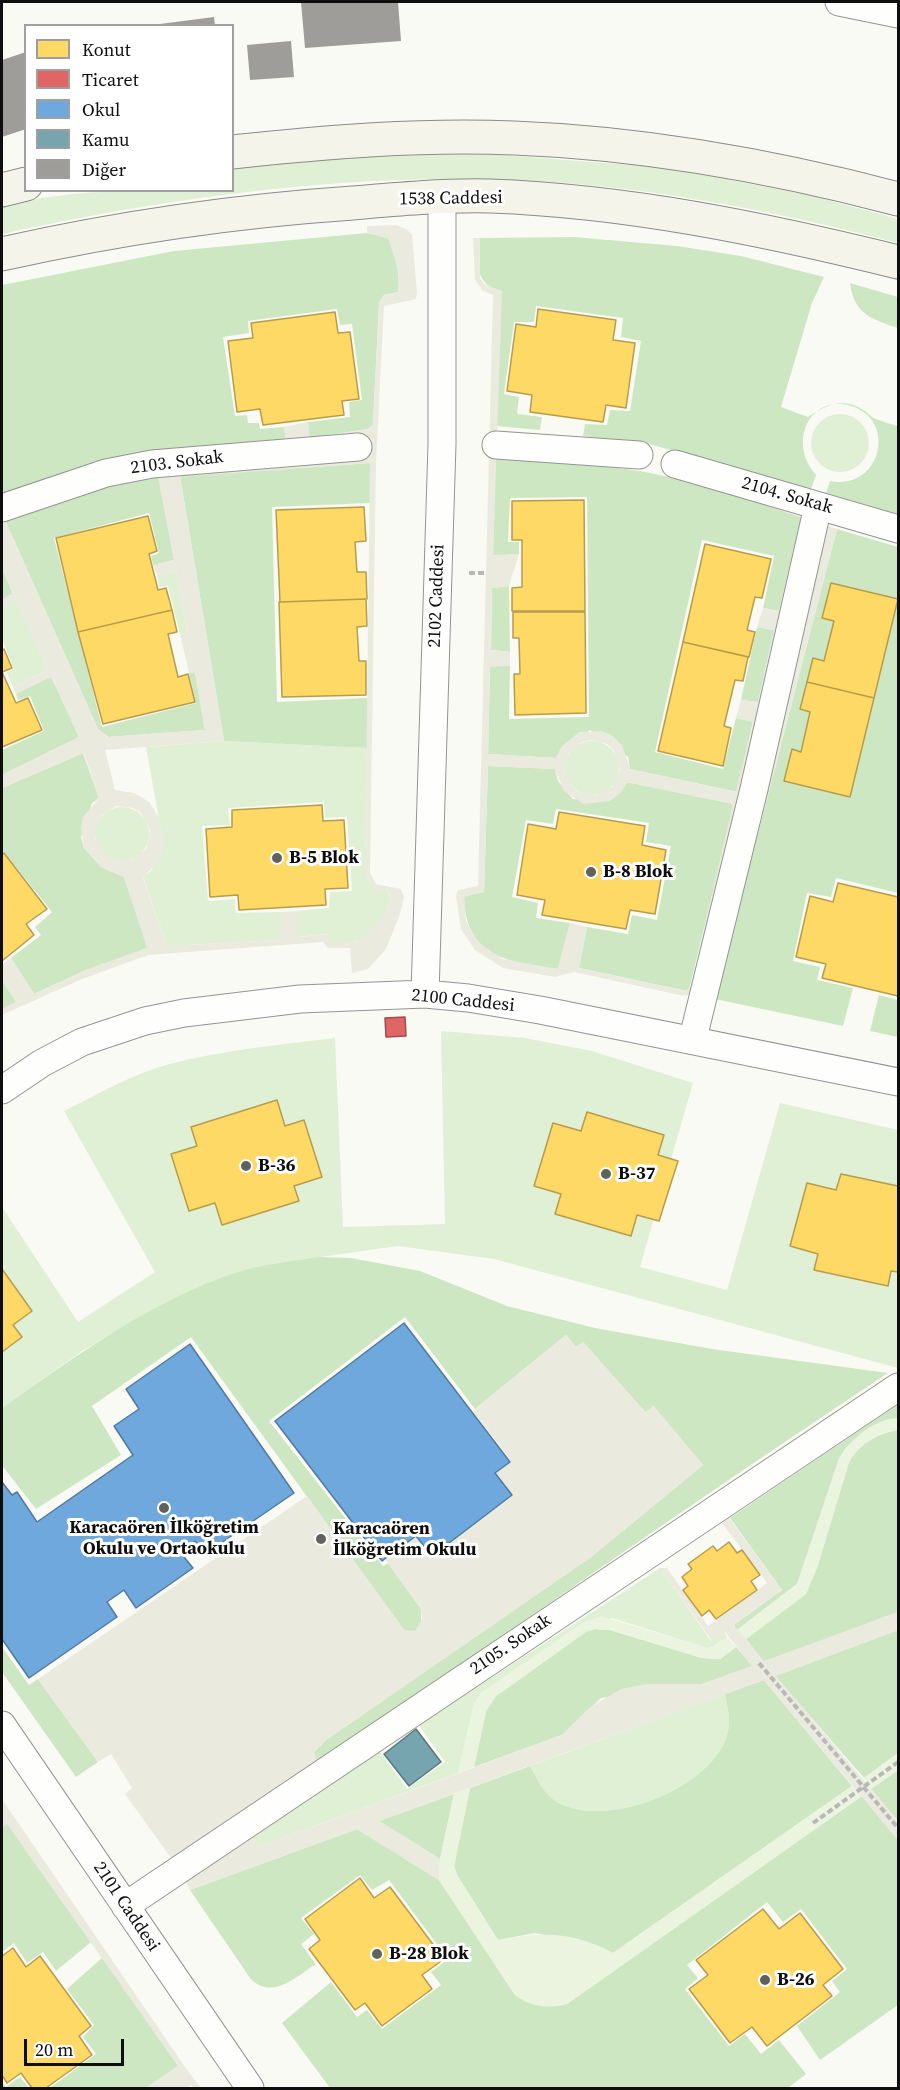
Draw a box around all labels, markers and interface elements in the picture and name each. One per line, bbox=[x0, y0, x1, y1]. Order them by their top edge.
legend bbox=[24, 24, 234, 192]
text: Konut bbox=[82, 37, 131, 62]
text: Ticaret bbox=[82, 67, 139, 92]
text: Okul bbox=[82, 97, 120, 122]
text: Kamu bbox=[82, 127, 130, 152]
text: Diğer bbox=[82, 157, 126, 182]
street label: 1538 Caddesi bbox=[399, 187, 503, 211]
street label: 2103. Sokak bbox=[129, 447, 225, 479]
street label: 2104. Sokak bbox=[739, 473, 835, 519]
street label: 2102 Caddesi bbox=[424, 544, 450, 648]
place label: B-5 Blok bbox=[289, 847, 359, 869]
marker: B-5 Blok bbox=[270, 851, 284, 865]
place label: B-8 Blok bbox=[603, 861, 673, 883]
marker: B-8 Blok bbox=[584, 865, 598, 879]
street label: 2100 Caddesi bbox=[410, 985, 516, 1017]
place label: B-36 bbox=[258, 1155, 296, 1177]
marker: B-36 bbox=[239, 1159, 253, 1173]
place label: B-37 bbox=[618, 1163, 656, 1185]
marker: B-37 bbox=[599, 1167, 613, 1181]
marker: Karacaören İlköğretim Okulu ve Ortaokulu bbox=[157, 1501, 171, 1515]
place label: Karacaören İlköğretim Okulu ve Ortaokulu bbox=[69, 1517, 259, 1559]
place label: Karacaören İlköğretim Okulu bbox=[333, 1518, 477, 1561]
marker: Karacaören İlköğretim Okulu bbox=[314, 1532, 328, 1546]
street label: 2105. Sokak bbox=[466, 1610, 556, 1680]
street label: 2101 Caddesi bbox=[88, 1858, 164, 1956]
place label: B-28 Blok bbox=[389, 1943, 469, 1965]
marker: B-28 Blok bbox=[370, 1947, 384, 1961]
place label: B-26 bbox=[777, 1969, 815, 1991]
marker: B-26 bbox=[758, 1973, 772, 1987]
scale bar bbox=[27, 2027, 128, 2065]
text: 20 m bbox=[35, 2037, 73, 2062]

